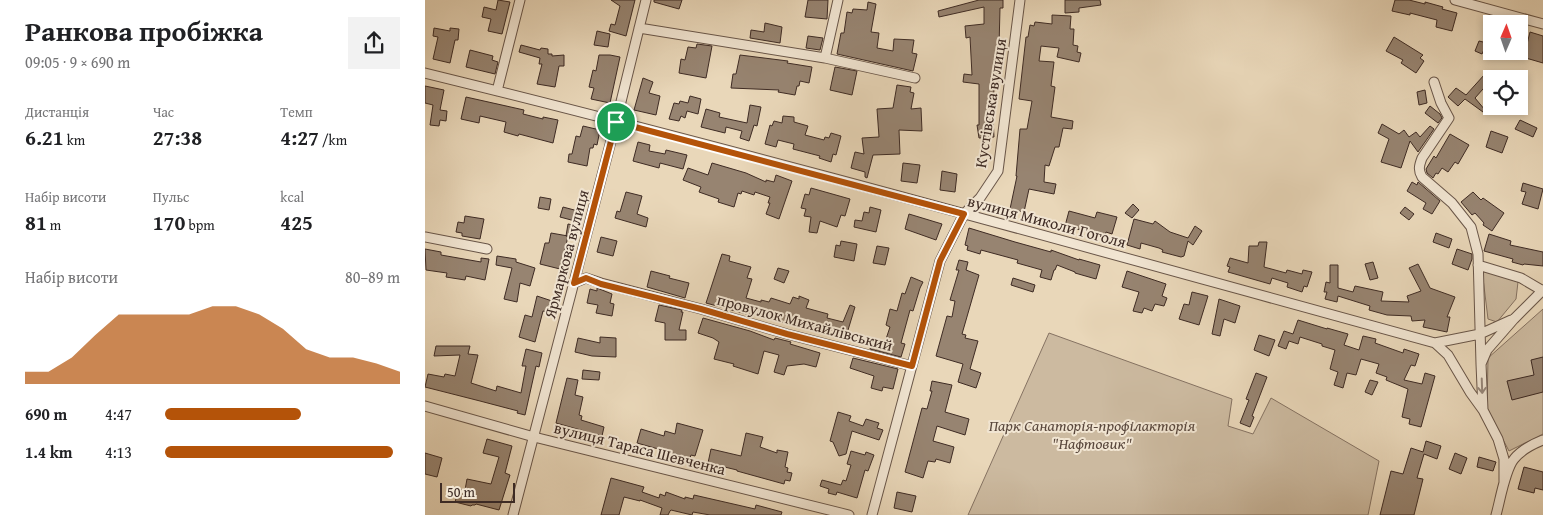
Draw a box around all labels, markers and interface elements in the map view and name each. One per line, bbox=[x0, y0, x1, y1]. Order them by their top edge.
text: Ранкова пробіжка bbox=[25, 10, 263, 51]
north arrow bbox=[1483, 15, 1527, 60]
map controls bbox=[1483, 15, 1528, 115]
button: share bbox=[348, 17, 400, 69]
street label: Кустівська вулиця bbox=[968, 37, 1012, 169]
text: 09:05 · 9 × 690 m bbox=[25, 50, 130, 74]
button: locate bbox=[1483, 70, 1528, 115]
pin bbox=[595, 101, 637, 143]
text: Дистанція bbox=[25, 102, 89, 122]
text: Час bbox=[153, 102, 174, 122]
text: Темп bbox=[280, 102, 313, 122]
icon: arrive bbox=[602, 108, 630, 136]
text: 6.21 bbox=[25, 122, 64, 153]
text: 27:38 bbox=[153, 122, 202, 153]
text: 4:27 bbox=[280, 122, 319, 153]
text: km bbox=[64, 130, 85, 150]
text: /km bbox=[319, 130, 347, 150]
text: Набір висоти bbox=[25, 187, 106, 207]
text: Пульс bbox=[153, 187, 189, 207]
text: kcal bbox=[280, 187, 304, 207]
street label: Ярмаркова вулиця bbox=[537, 187, 595, 322]
street label: вулиця Миколи Гоголя bbox=[965, 188, 1129, 254]
text: 81 bbox=[25, 207, 47, 238]
text: 170 bbox=[153, 207, 185, 238]
text: 425 bbox=[280, 207, 313, 238]
text: m bbox=[47, 215, 61, 235]
text: bpm bbox=[185, 215, 215, 235]
text: Набір висоти bbox=[25, 265, 118, 289]
text: 80–89 m bbox=[345, 265, 400, 289]
street label: провулок Михайлівський bbox=[714, 287, 896, 357]
one-way arrow bbox=[1477, 377, 1487, 393]
text: 690 m bbox=[25, 402, 67, 426]
text: 4:47 bbox=[105, 402, 132, 426]
park label: Парк Санаторія-профілакторія "Нафтовик" bbox=[989, 413, 1195, 455]
street label: вулиця Тараса Шевченка bbox=[552, 415, 729, 481]
text: 1.4 km bbox=[25, 440, 72, 464]
text: 4:13 bbox=[105, 440, 132, 464]
scale bar bbox=[440, 480, 515, 503]
text: 50 m bbox=[447, 482, 475, 502]

